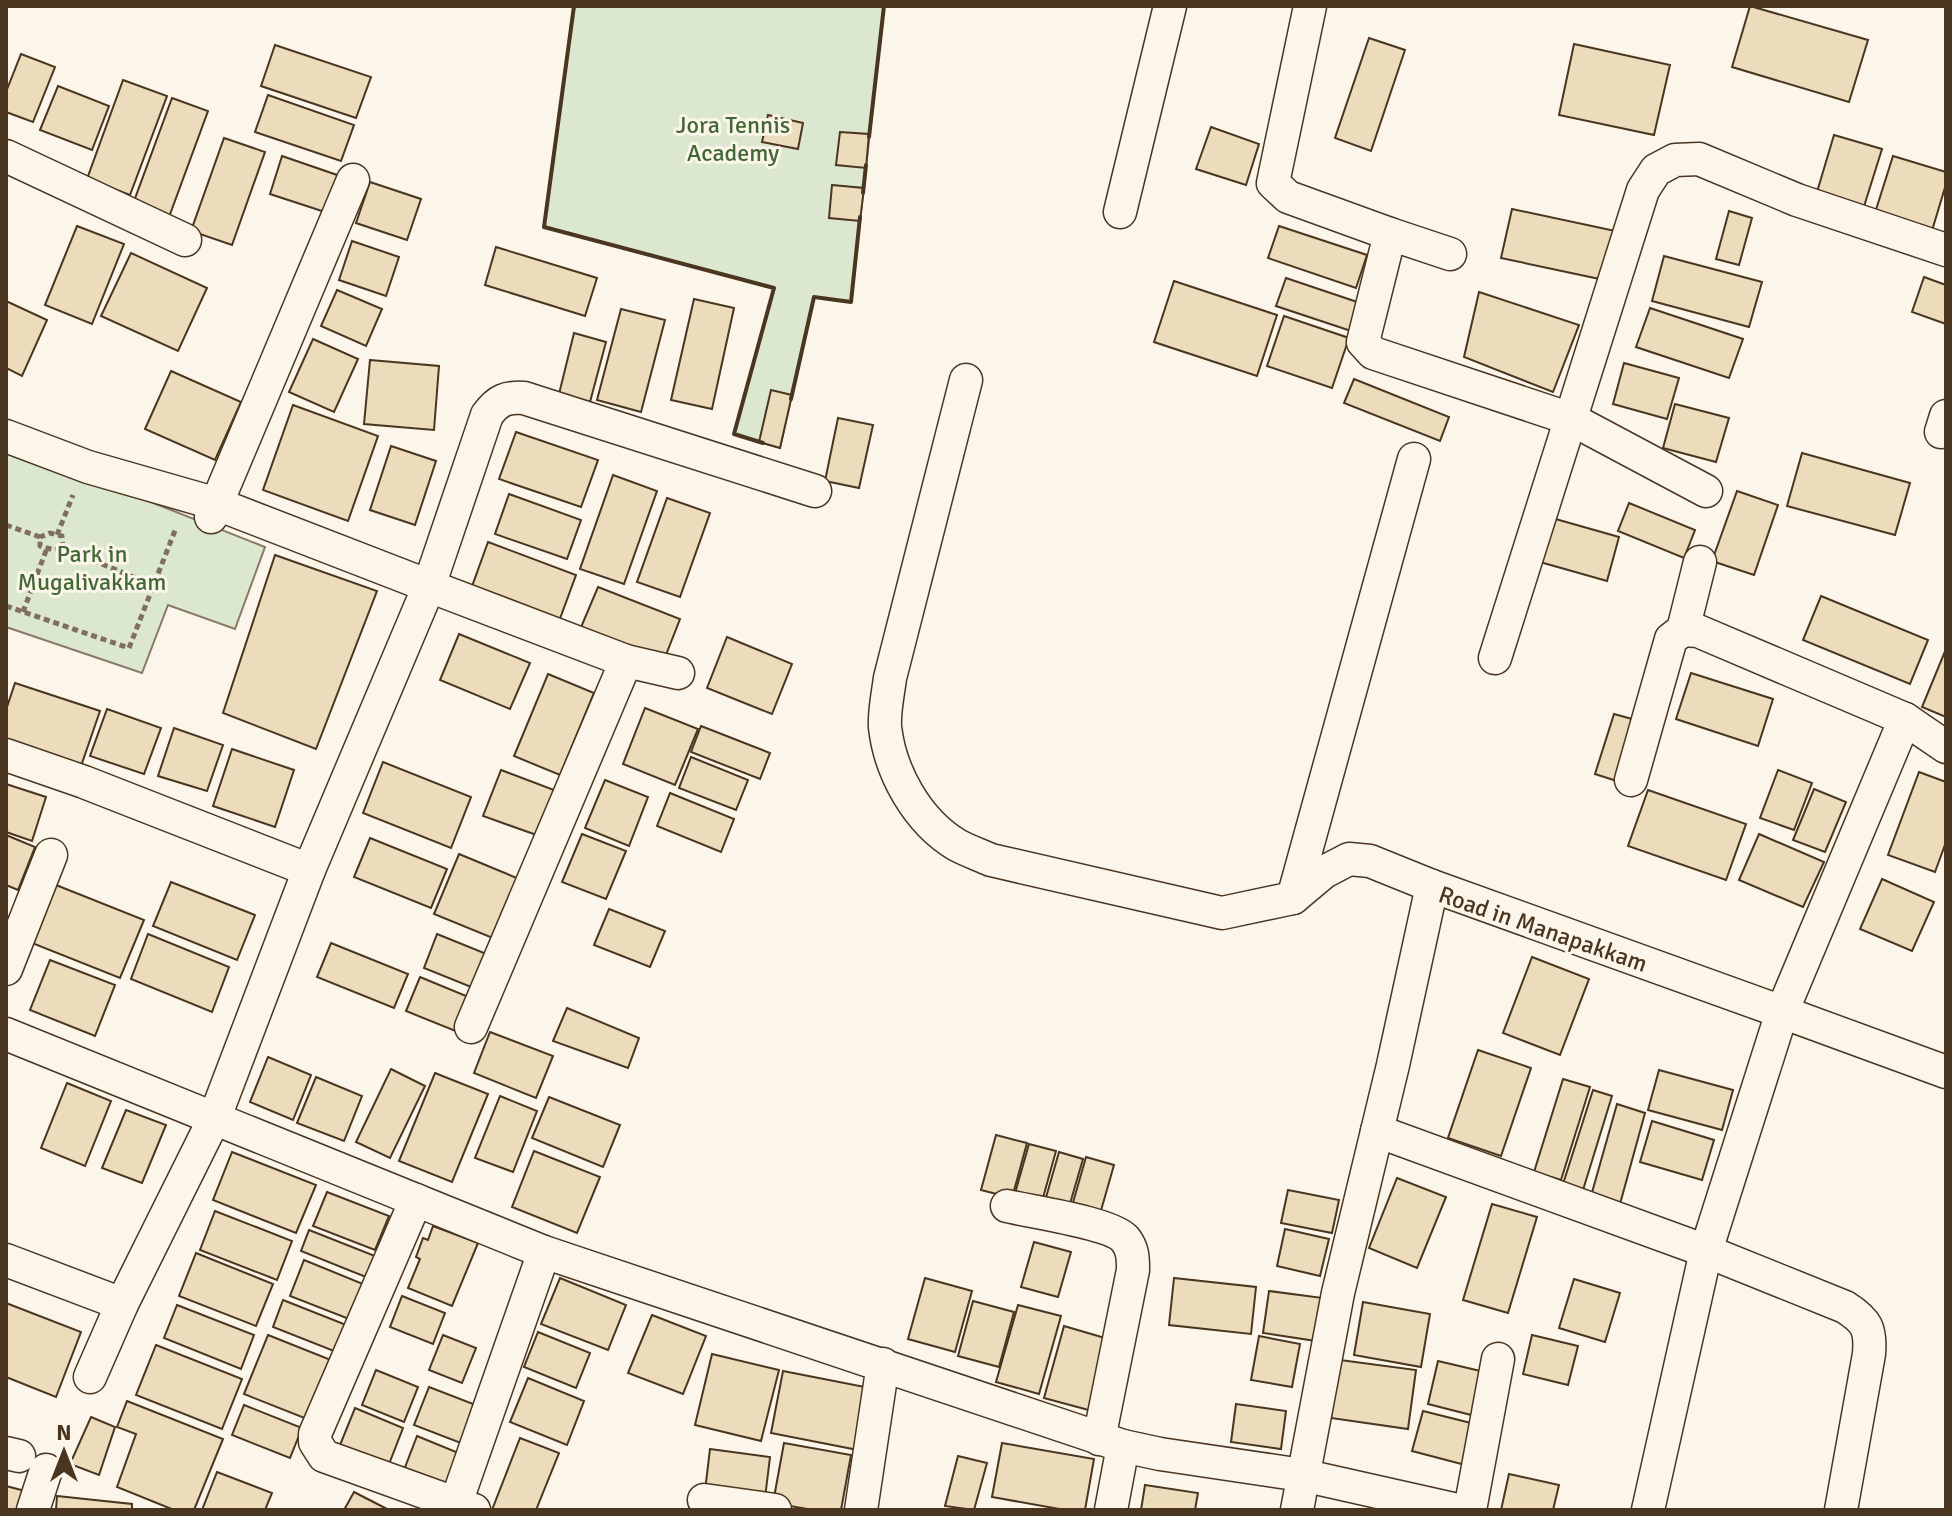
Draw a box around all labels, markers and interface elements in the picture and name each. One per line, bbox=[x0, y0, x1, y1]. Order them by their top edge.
park label: Jora Tennis Academy bbox=[676, 110, 790, 168]
park label: Park in Mugalivakkam bbox=[18, 539, 166, 597]
street label: Road in Manapakkam bbox=[1435, 879, 1651, 979]
north arrow bbox=[24, 1412, 104, 1492]
text: N bbox=[56, 1419, 72, 1446]

